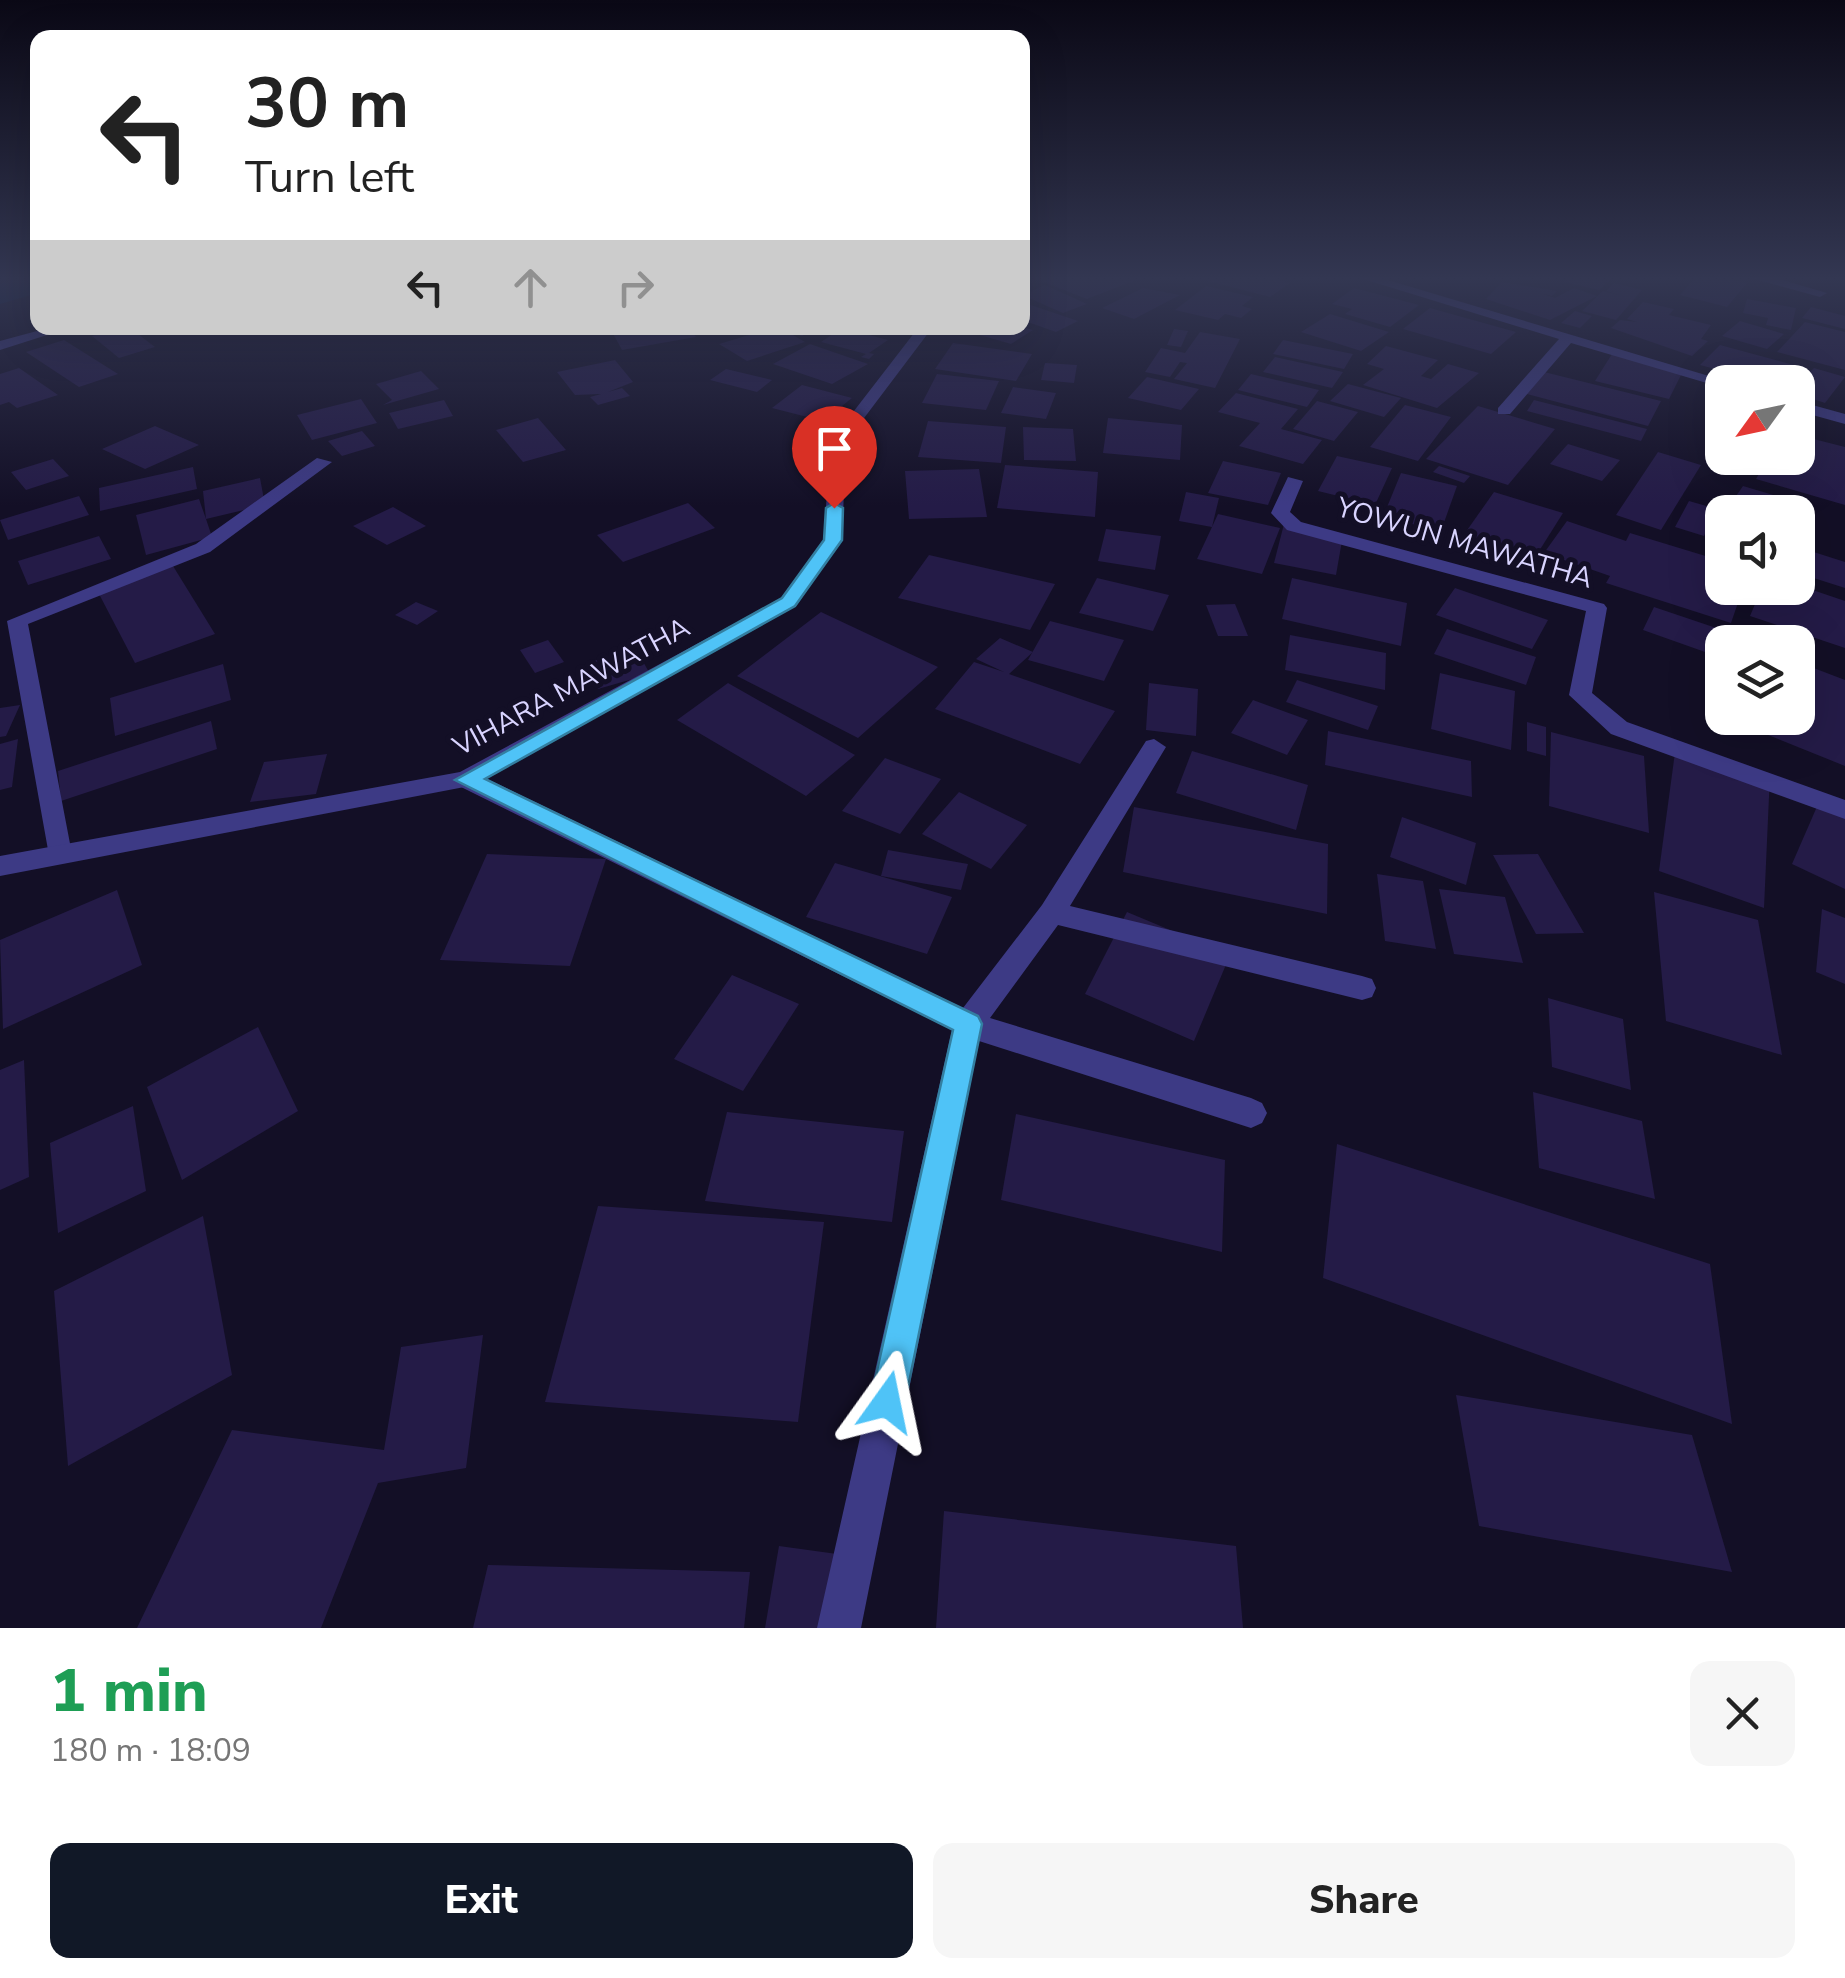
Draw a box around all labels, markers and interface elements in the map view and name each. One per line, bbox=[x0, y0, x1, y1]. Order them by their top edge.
text: 30 m bbox=[245, 56, 409, 152]
icon: left bbox=[80, 70, 210, 200]
text: Turn left bbox=[245, 147, 414, 208]
icon: left bbox=[398, 260, 453, 315]
icon: ahead bbox=[503, 260, 558, 315]
icon: right bbox=[608, 260, 663, 315]
north arrow bbox=[1705, 365, 1815, 475]
map controls bbox=[1705, 365, 1815, 735]
pin bbox=[792, 406, 877, 509]
icon: arrive bbox=[807, 421, 862, 476]
street label: YOWUN MAWATHA bbox=[1331, 488, 1597, 598]
button: sound bbox=[1705, 495, 1815, 605]
street label: VIHARA MAWATHA bbox=[445, 608, 697, 766]
button: layers bbox=[1705, 625, 1815, 735]
position arrow bbox=[835, 1350, 939, 1454]
text: 1 min bbox=[50, 1650, 208, 1732]
button: close bbox=[1690, 1661, 1795, 1766]
text: 180 m · 18:09 bbox=[50, 1729, 251, 1772]
button: Exit bbox=[50, 1843, 913, 1958]
button: Share bbox=[933, 1843, 1795, 1958]

